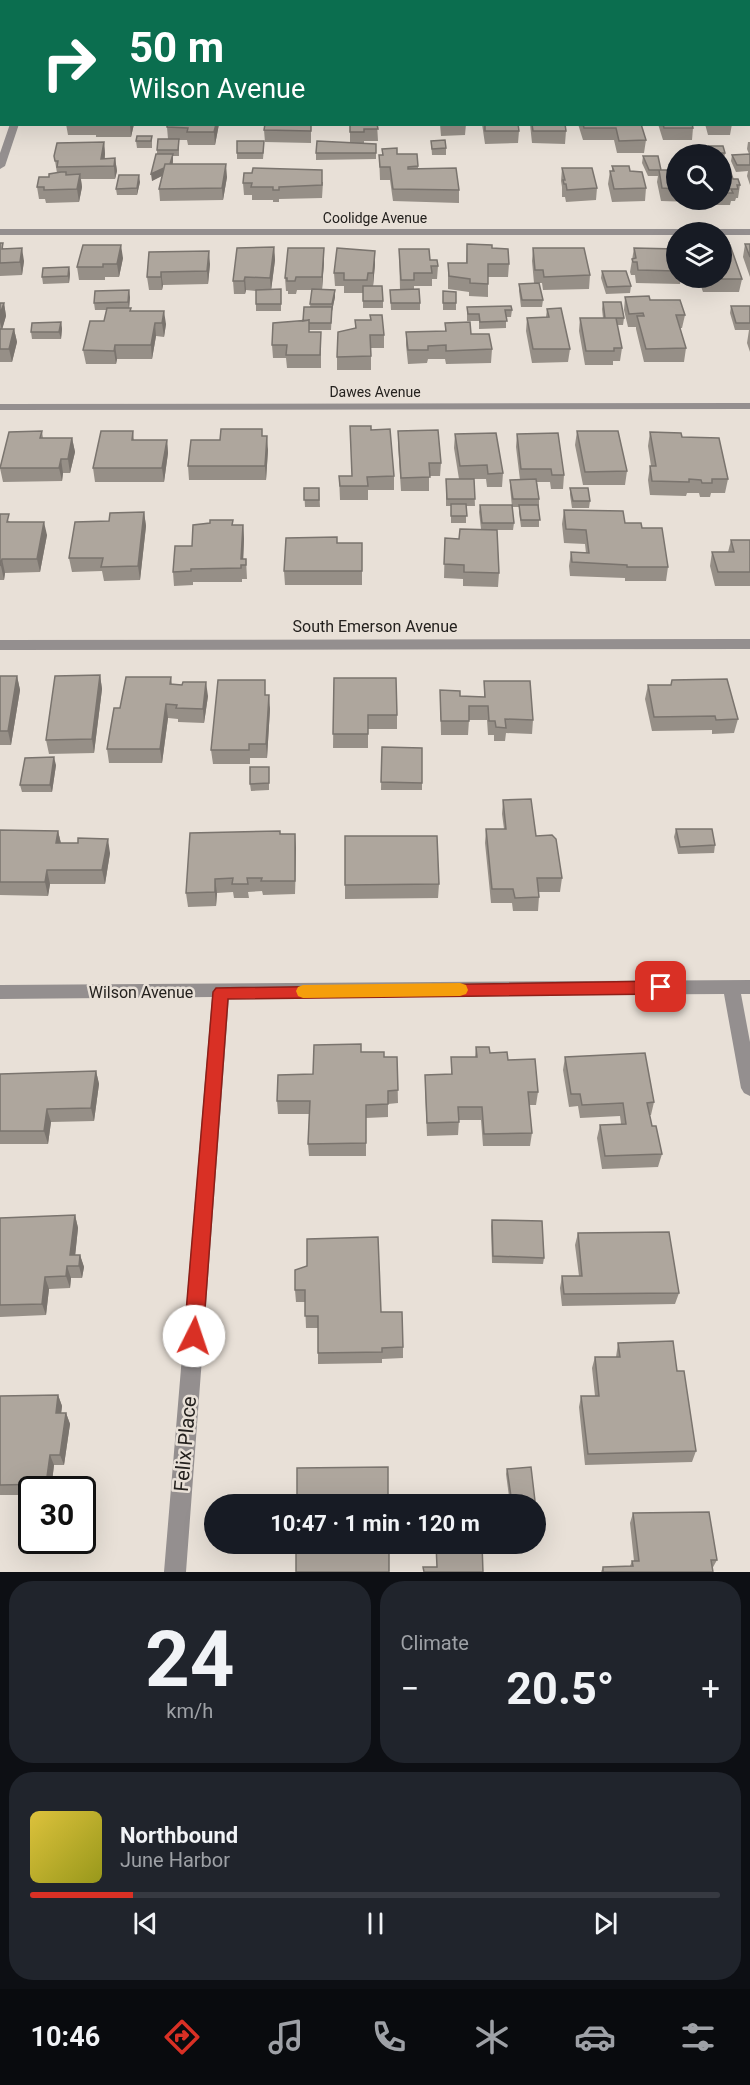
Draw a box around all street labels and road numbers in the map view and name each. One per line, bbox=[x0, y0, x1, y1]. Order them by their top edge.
street label: Coolidge Avenue bbox=[323, 210, 427, 226]
street label: Dawes Avenue bbox=[329, 384, 421, 400]
street label: South Emerson Avenue bbox=[293, 617, 458, 636]
street label: Wilson Avenue bbox=[89, 983, 193, 1002]
street label: Felix Place bbox=[169, 1395, 201, 1493]

